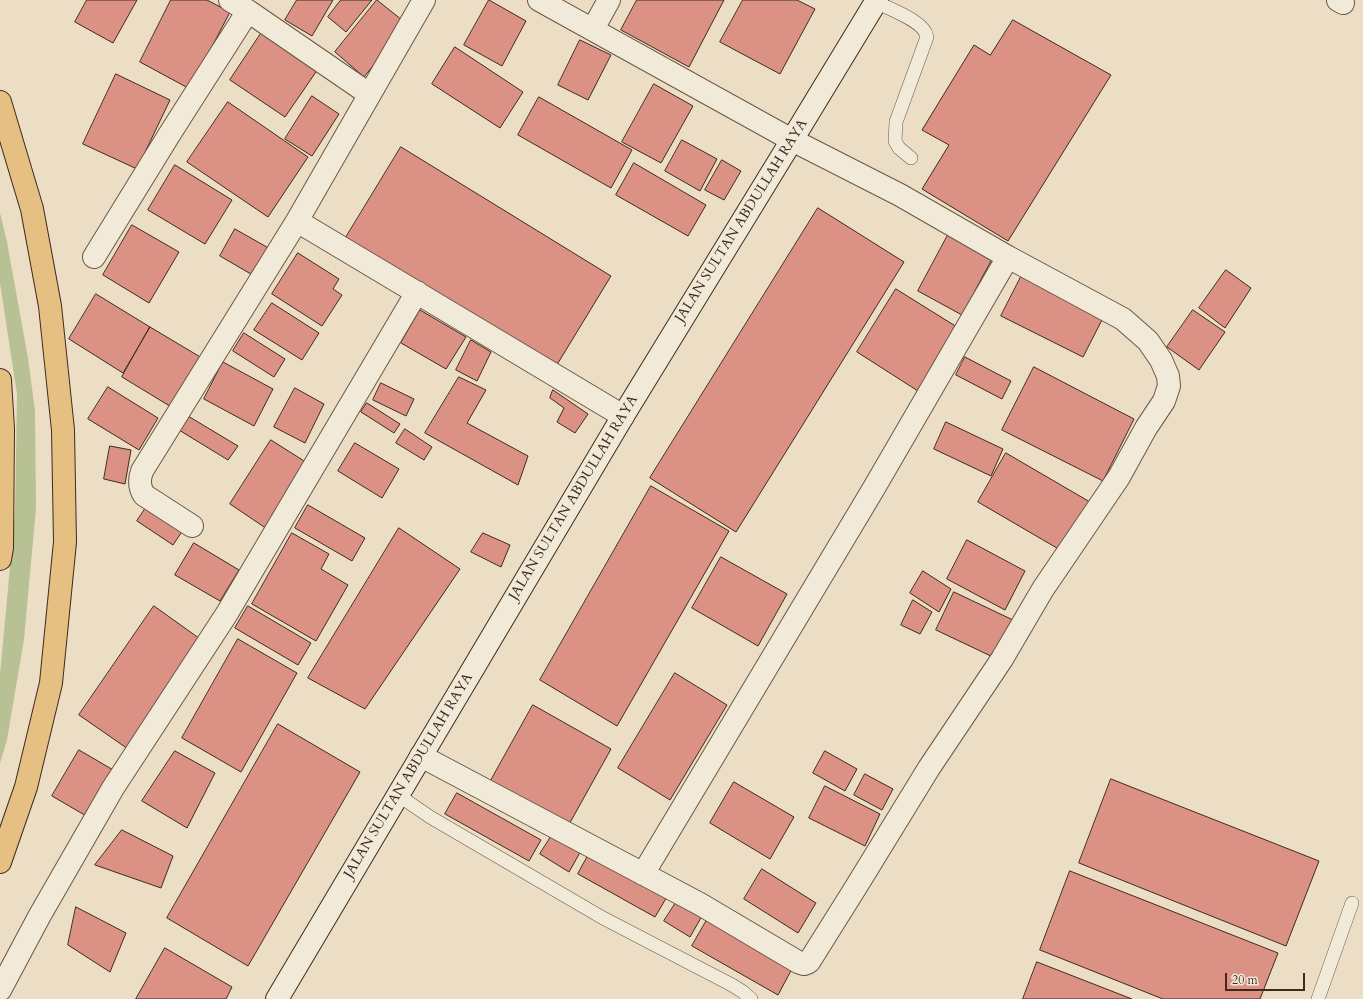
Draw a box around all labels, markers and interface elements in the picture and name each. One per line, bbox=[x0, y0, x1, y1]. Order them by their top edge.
street label: JALAN SULTAN ABDULLAH RAYA bbox=[672, 116, 812, 326]
street label: JALAN SULTAN ABDULLAH RAYA bbox=[506, 392, 642, 604]
street label: JALAN SULTAN ABDULLAH RAYA bbox=[341, 670, 477, 882]
scale bar bbox=[1227, 965, 1307, 991]
text: 20 m bbox=[1232, 972, 1258, 988]

